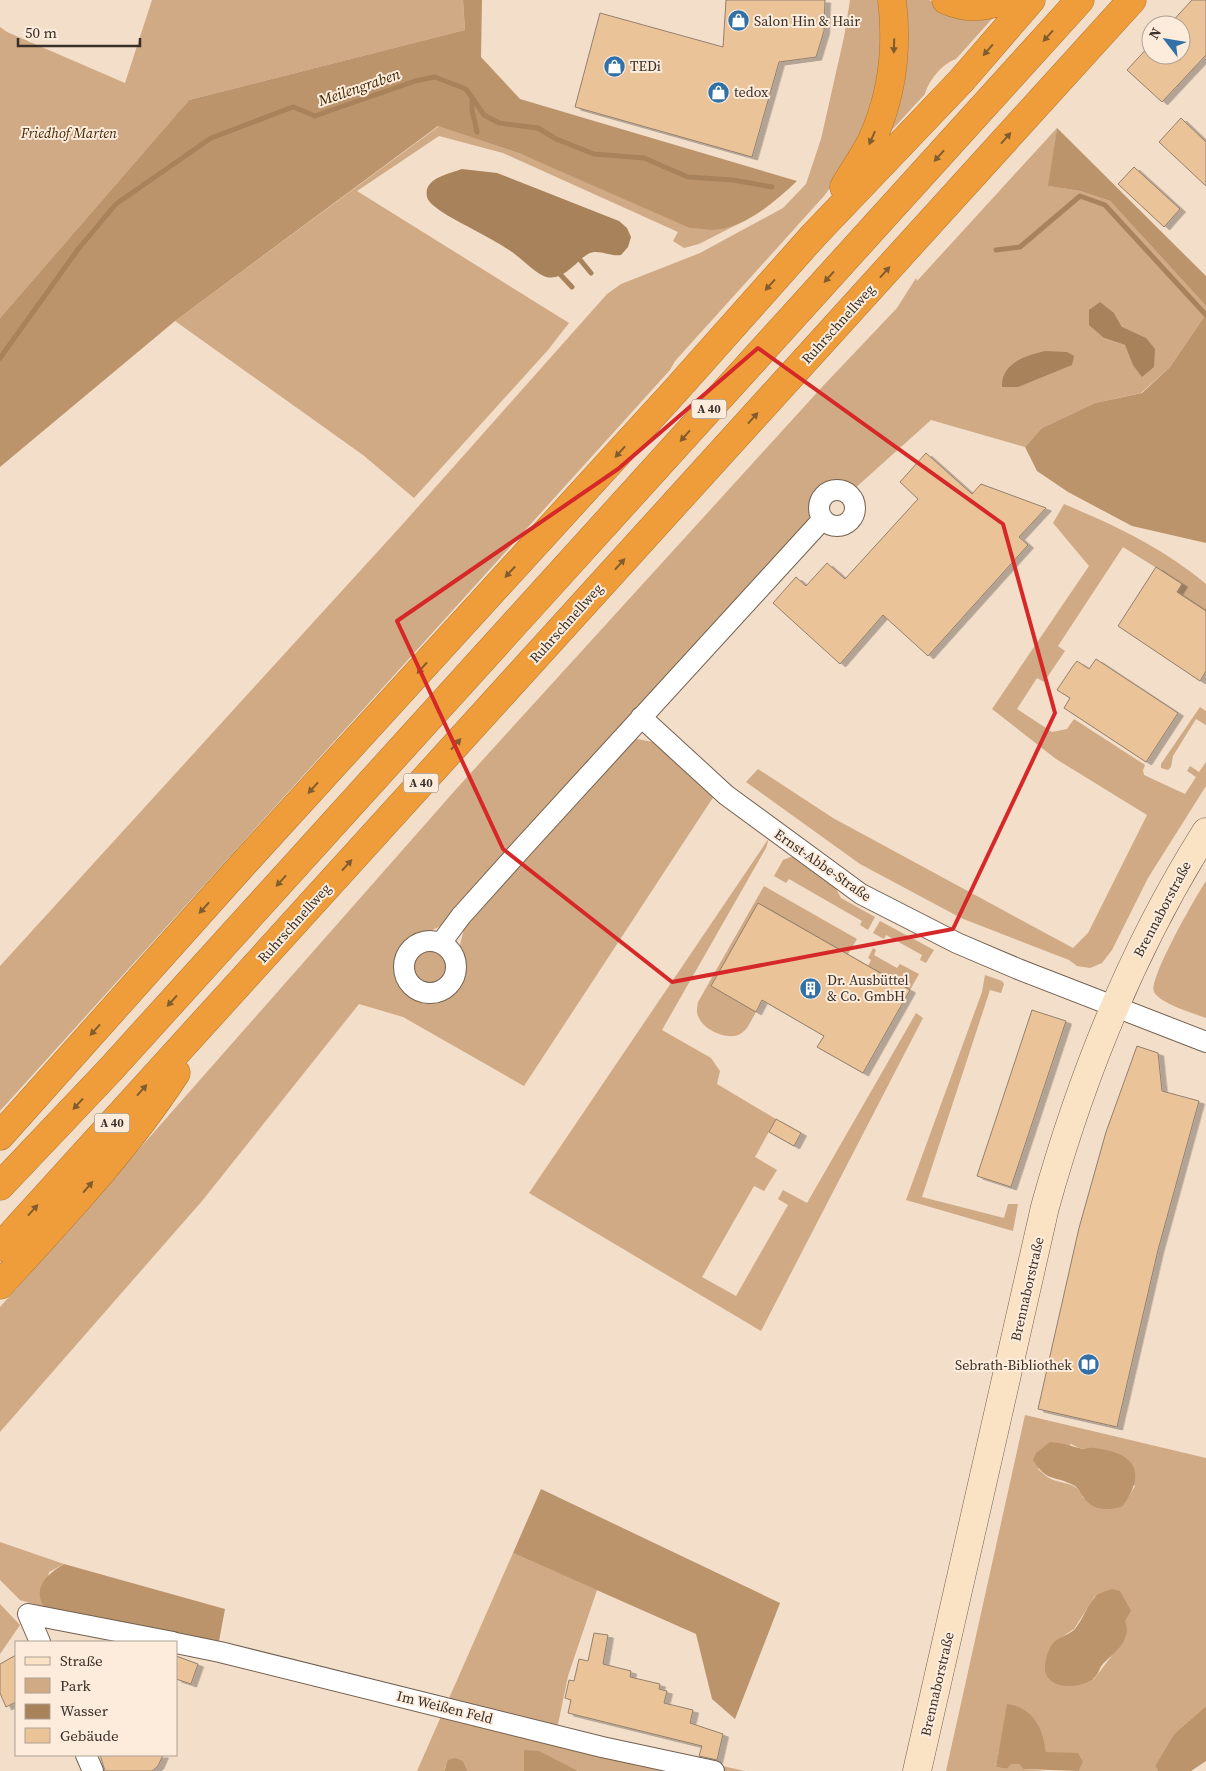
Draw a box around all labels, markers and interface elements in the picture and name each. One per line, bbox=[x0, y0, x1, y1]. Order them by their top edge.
shop icon: Salon Hin & Hair bbox=[726, 9, 750, 33]
place label: Salon Hin & Hair bbox=[754, 11, 860, 31]
scale bar bbox=[18, 15, 140, 47]
north arrow bbox=[1141, 15, 1191, 65]
text: 50 m bbox=[25, 22, 57, 43]
text: N bbox=[1144, 24, 1166, 43]
one-way arrow bbox=[1042, 30, 1054, 42]
one-way arrow bbox=[890, 39, 898, 55]
one-way arrow bbox=[983, 44, 994, 56]
shop icon: TEDi bbox=[602, 54, 626, 78]
place label: TEDi bbox=[630, 56, 661, 76]
water label: Meilengraben bbox=[314, 63, 403, 111]
shop icon: tedox bbox=[706, 80, 730, 104]
place label: tedox bbox=[734, 82, 769, 102]
park label: Friedhof Marten bbox=[20, 123, 117, 143]
one-way arrow bbox=[868, 131, 876, 145]
one-way arrow bbox=[1000, 133, 1012, 145]
one-way arrow bbox=[933, 150, 944, 163]
one-way arrow bbox=[880, 265, 891, 278]
one-way arrow bbox=[823, 270, 835, 282]
one-way arrow bbox=[764, 278, 776, 290]
street label: Ruhrschnellweg bbox=[797, 280, 879, 368]
road number: A 40 bbox=[692, 399, 726, 418]
one-way arrow bbox=[747, 412, 759, 424]
one-way arrow bbox=[679, 430, 691, 442]
one-way arrow bbox=[614, 445, 626, 457]
one-way arrow bbox=[614, 558, 626, 570]
one-way arrow bbox=[504, 565, 516, 577]
street label: Ruhrschnellweg bbox=[525, 579, 607, 667]
one-way arrow bbox=[416, 661, 428, 673]
one-way arrow bbox=[450, 739, 462, 751]
road number: A 40 bbox=[404, 774, 438, 792]
one-way arrow bbox=[307, 781, 318, 794]
street label: Ernst-Abbe-Straße bbox=[770, 824, 876, 906]
street label: Brennaborstraße bbox=[1128, 857, 1196, 961]
one-way arrow bbox=[341, 859, 353, 871]
one-way arrow bbox=[275, 874, 287, 886]
street label: Ruhrschnellweg bbox=[253, 879, 335, 967]
one-way arrow bbox=[198, 902, 209, 915]
place label: Dr. Ausbüttel & Co. GmbH bbox=[827, 970, 909, 1006]
building icon: Dr. Ausbüttel & Co. GmbH bbox=[799, 976, 823, 1000]
one-way arrow bbox=[166, 995, 178, 1007]
one-way arrow bbox=[90, 1023, 101, 1036]
one-way arrow bbox=[136, 1085, 148, 1097]
one-way arrow bbox=[72, 1098, 84, 1110]
road number: A 40 bbox=[94, 1114, 130, 1132]
one-way arrow bbox=[83, 1181, 94, 1194]
one-way arrow bbox=[27, 1205, 39, 1217]
street label: Brennaborstraße bbox=[1005, 1235, 1049, 1343]
library icon: Sebrath-Bibliothek bbox=[1076, 1353, 1100, 1377]
place label: Sebrath-Bibliothek bbox=[955, 1355, 1072, 1375]
street label: Brennaborstraße bbox=[915, 1630, 959, 1738]
legend bbox=[15, 1641, 178, 1756]
text: Straße bbox=[60, 1650, 103, 1671]
text: Park bbox=[60, 1675, 92, 1696]
street label: Im Weißen Feld bbox=[395, 1685, 495, 1729]
text: Wasser bbox=[60, 1700, 109, 1721]
text: Gebäude bbox=[60, 1725, 119, 1746]

